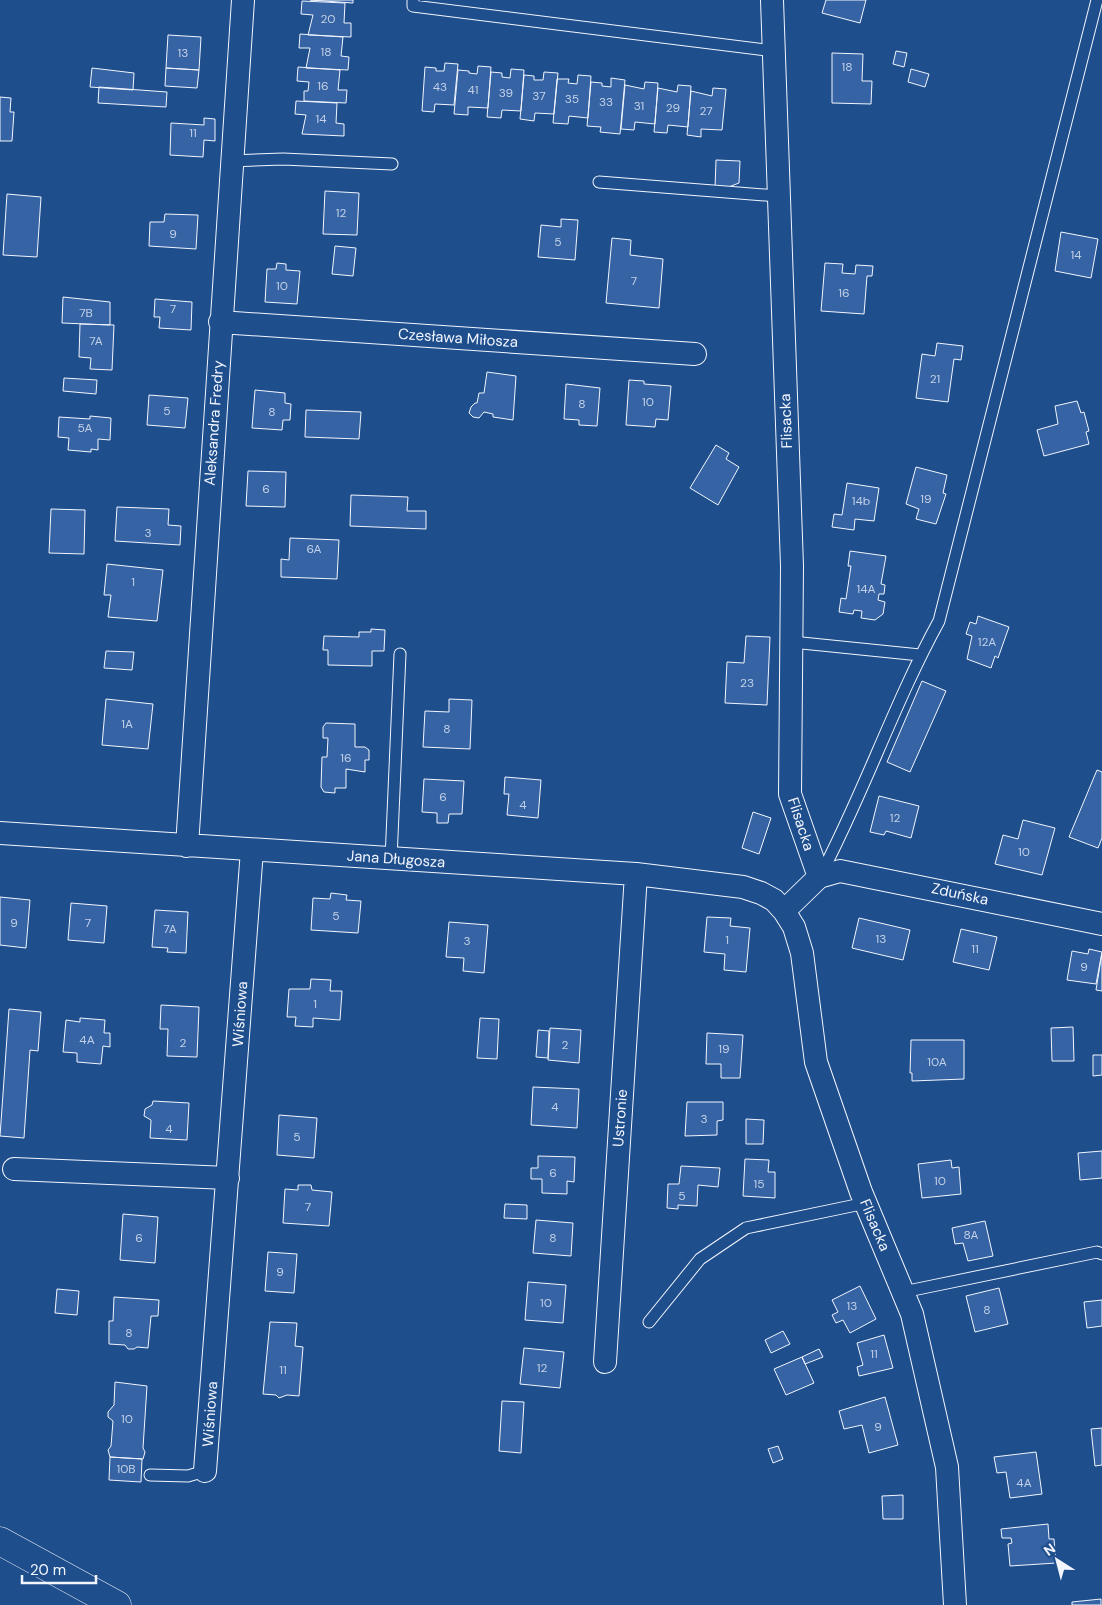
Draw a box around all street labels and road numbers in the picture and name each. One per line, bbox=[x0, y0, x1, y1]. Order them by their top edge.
street label: Czesława Miłosza bbox=[397, 324, 519, 352]
street label: Aleksandra Fredry bbox=[200, 359, 228, 486]
street label: Flisacka bbox=[775, 393, 797, 449]
street label: Flisacka bbox=[783, 795, 819, 853]
street label: Jana Długosza bbox=[346, 846, 446, 872]
street label: Zduńska bbox=[930, 878, 990, 910]
street label: Wiśniowa bbox=[228, 980, 252, 1048]
street label: Ustronie bbox=[608, 1088, 632, 1148]
street label: Flisacka bbox=[855, 1196, 895, 1254]
street label: Wiśniowa bbox=[198, 1380, 222, 1448]

